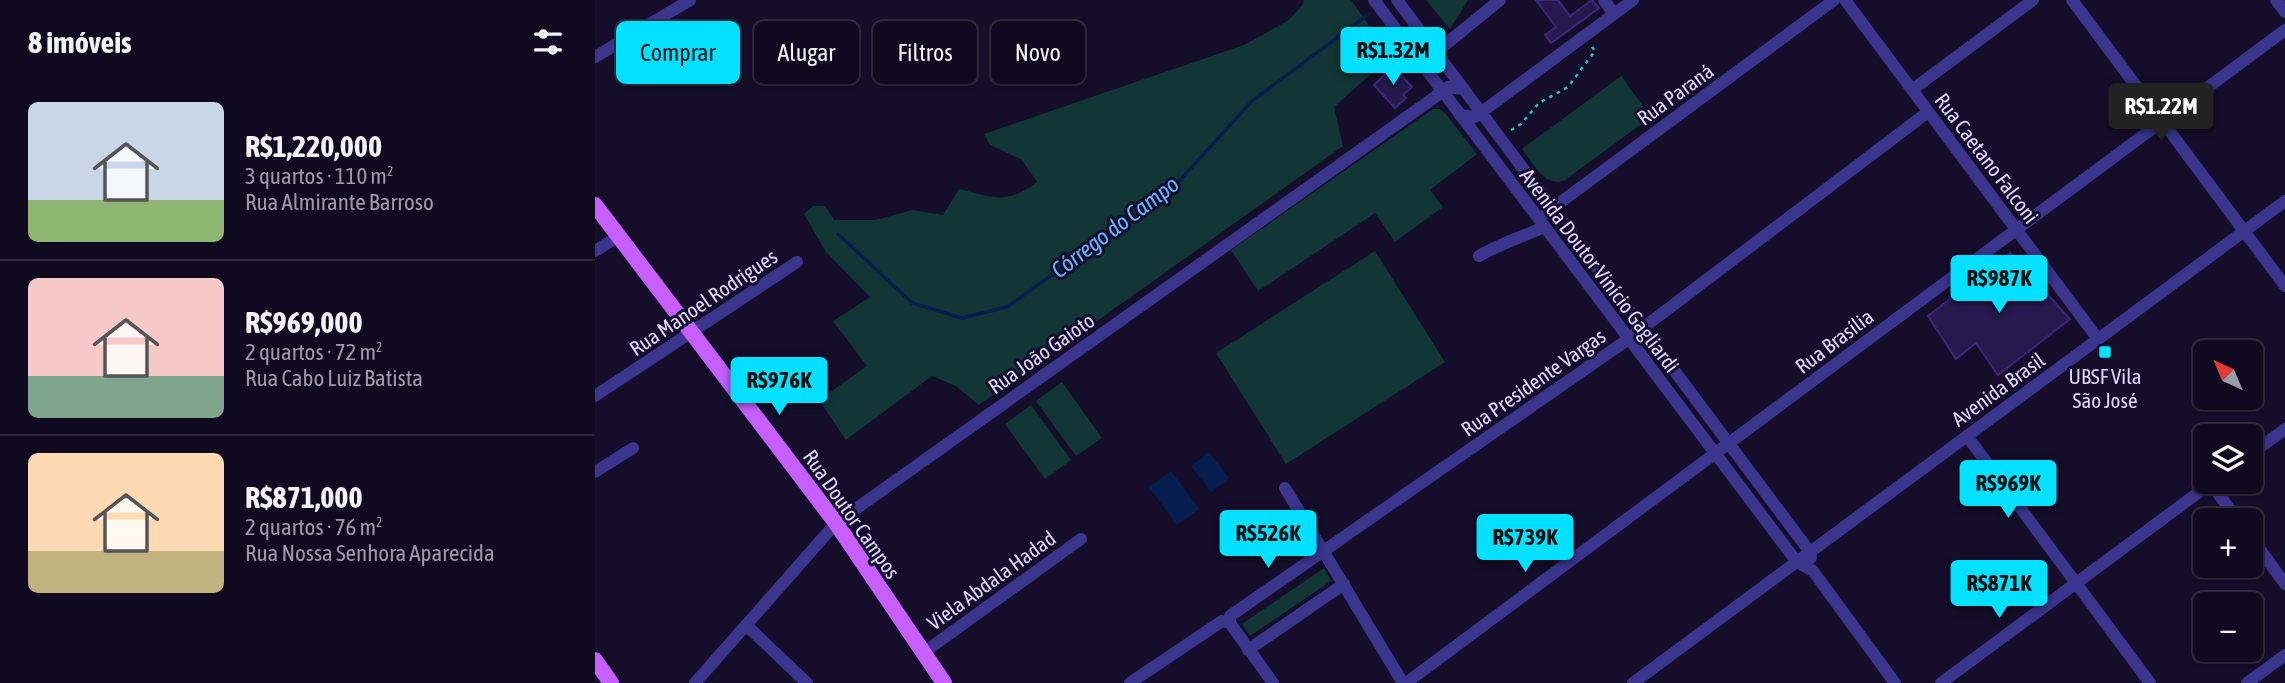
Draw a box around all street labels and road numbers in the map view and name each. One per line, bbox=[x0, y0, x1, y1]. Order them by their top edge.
street label: Rua Paraná bbox=[1632, 58, 1718, 130]
street label: Rua Caetano Falconi bbox=[1930, 88, 2044, 228]
street label: Avenida Doutor Vinício Gagliardi bbox=[1515, 163, 1685, 377]
street label: Rua Manoel Rodrigues bbox=[625, 244, 781, 360]
street label: Rua Brasília bbox=[1790, 304, 1878, 378]
street label: Rua João Gaioto bbox=[983, 308, 1099, 398]
street label: Rua Presidente Vargas bbox=[1456, 323, 1610, 441]
street label: Avenida Brasil bbox=[1947, 347, 2050, 431]
street label: Rua Doutor Campos bbox=[799, 445, 905, 583]
street label: Viela Abdala Hadad bbox=[922, 525, 1060, 635]

